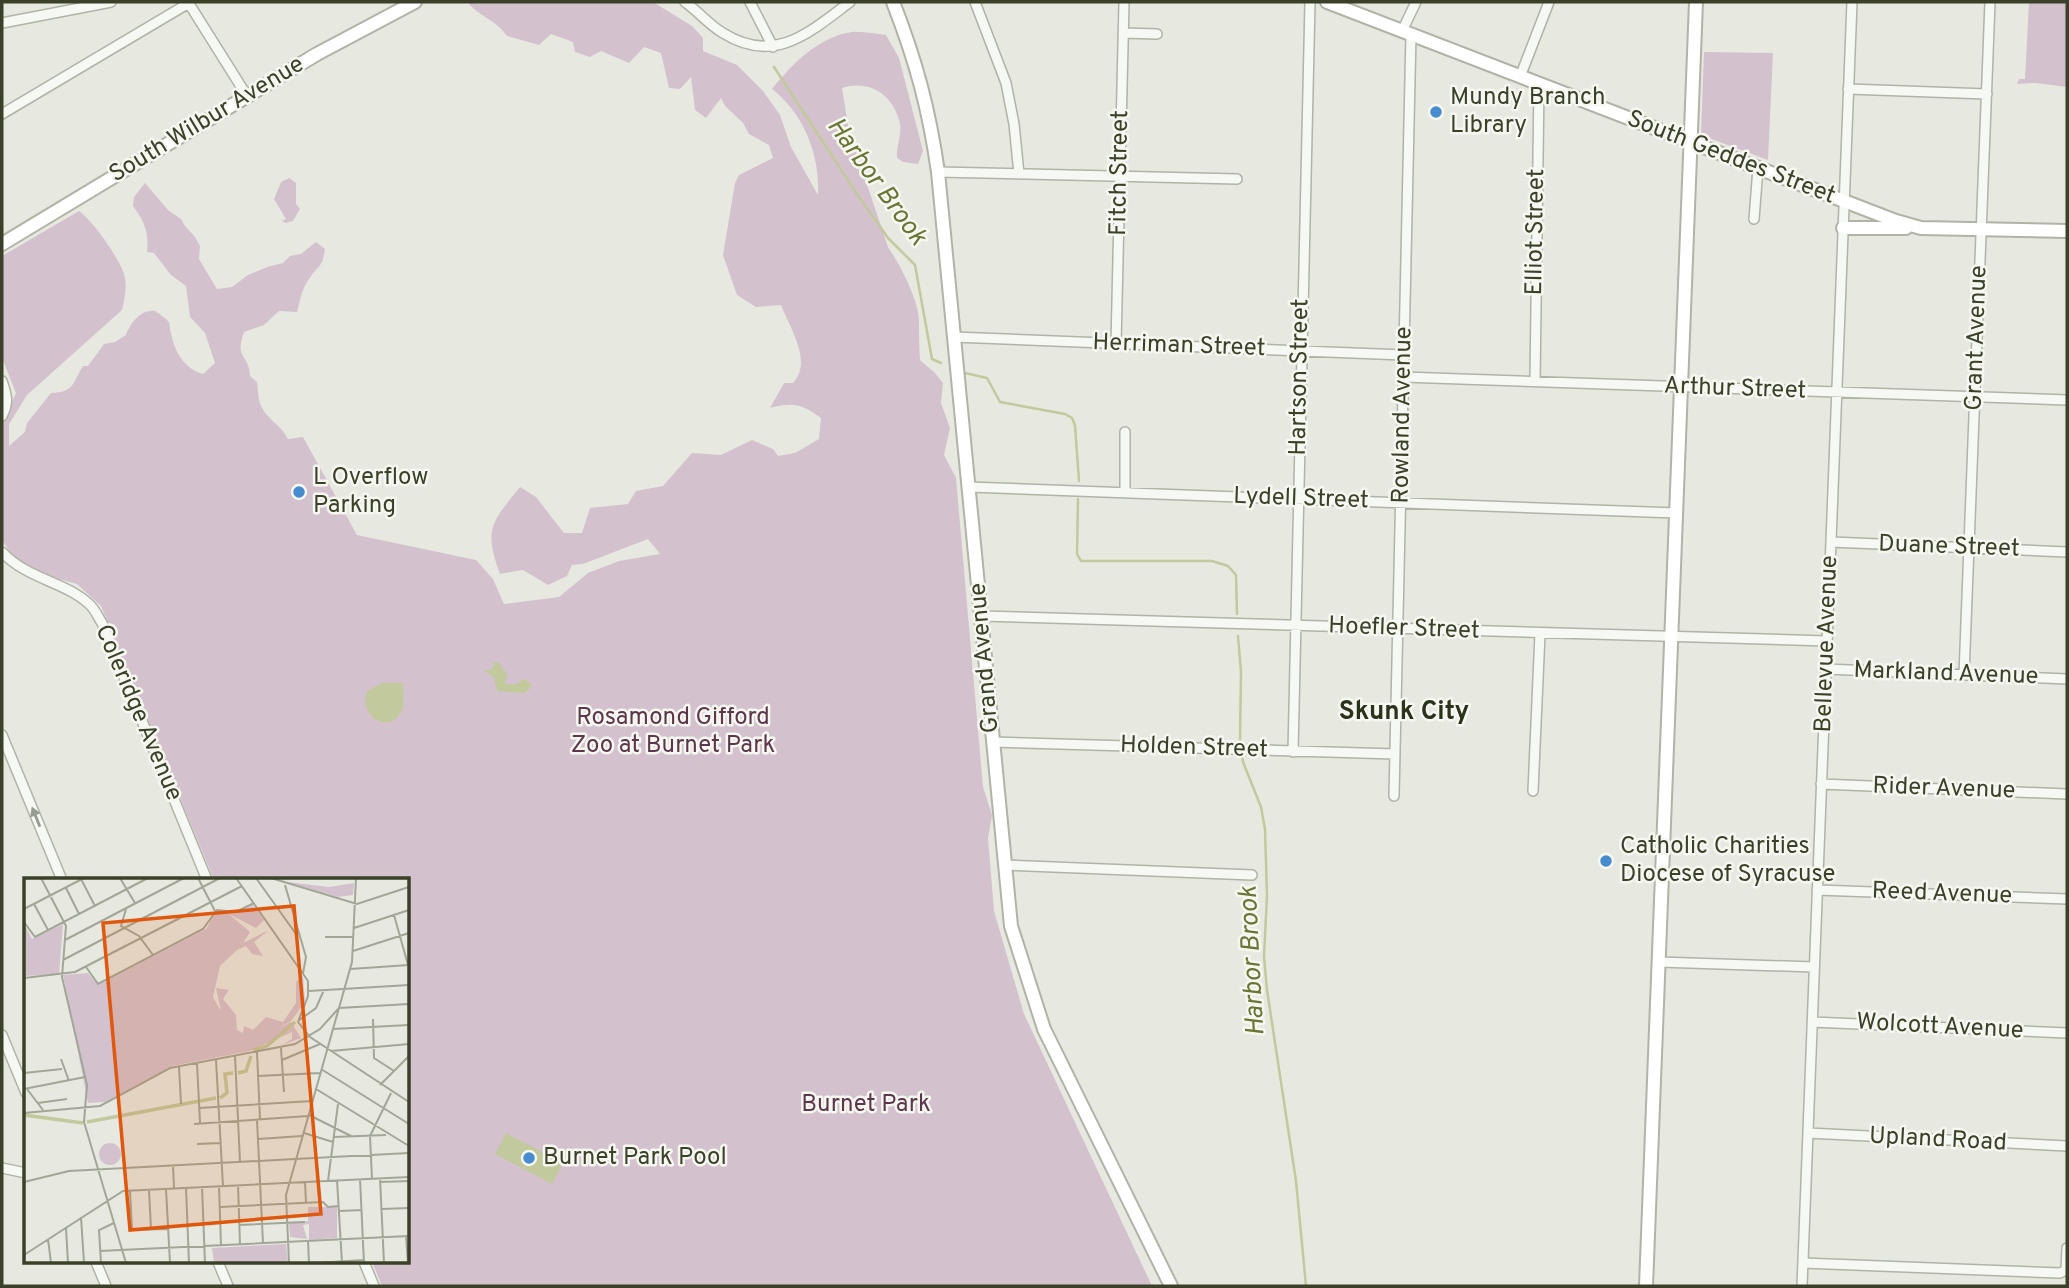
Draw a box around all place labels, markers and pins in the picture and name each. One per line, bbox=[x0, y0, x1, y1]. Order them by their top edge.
place label: Mundy Branch Library bbox=[1450, 83, 1606, 141]
marker: Mundy Branch Library bbox=[1428, 104, 1444, 120]
place label: L Overflow Parking bbox=[313, 463, 428, 521]
marker: L Overflow Parking bbox=[291, 484, 307, 500]
place label: Catholic Charities Diocese of Syracuse bbox=[1620, 832, 1835, 890]
marker: Catholic Charities Diocese of Syracuse bbox=[1598, 853, 1614, 869]
place label: Burnet Park Pool bbox=[543, 1143, 727, 1173]
marker: Burnet Park Pool bbox=[521, 1150, 537, 1166]

